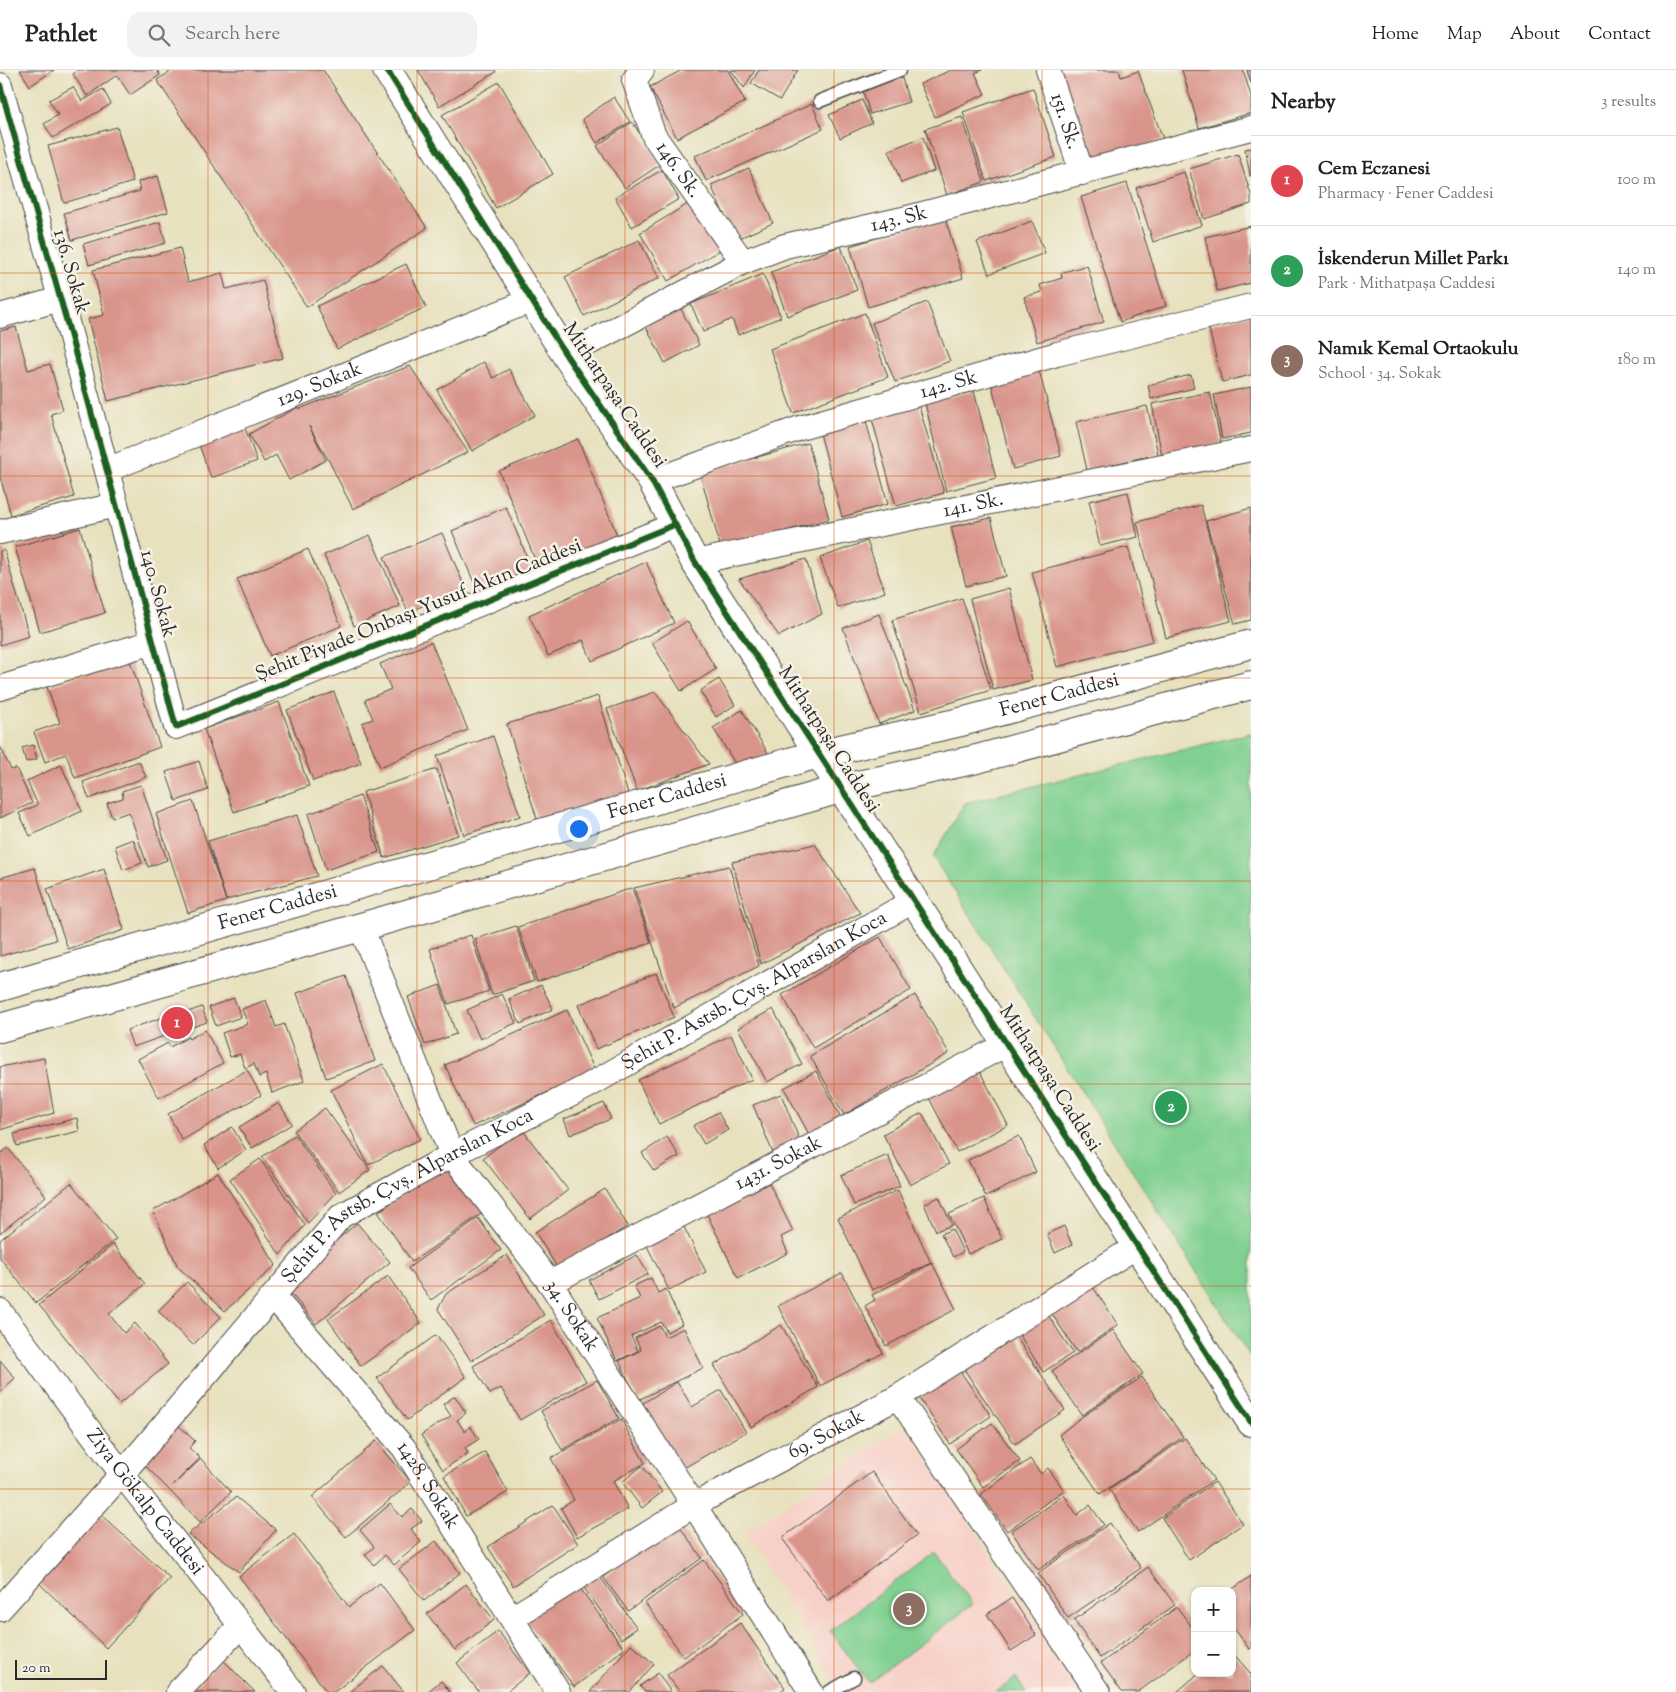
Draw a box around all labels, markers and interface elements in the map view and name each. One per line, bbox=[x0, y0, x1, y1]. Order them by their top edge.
search box bbox=[127, 12, 477, 57]
text: Pathlet bbox=[25, 18, 97, 52]
icon: search bbox=[145, 21, 173, 49]
text: Search here bbox=[185, 21, 280, 48]
text: Home bbox=[1372, 22, 1419, 48]
text: Map bbox=[1447, 22, 1482, 48]
text: About bbox=[1510, 22, 1560, 48]
text: Contact bbox=[1588, 22, 1651, 48]
text: Nearby bbox=[1271, 88, 1336, 118]
street label: 151. Sk. bbox=[1042, 89, 1088, 153]
text: 3 results bbox=[1601, 91, 1656, 114]
street label: 146. Sk. bbox=[648, 136, 708, 204]
text: Cem Eczanesi bbox=[1318, 156, 1430, 183]
text: 1 bbox=[1284, 169, 1290, 192]
text: 100 m bbox=[1617, 169, 1656, 192]
text: Pharmacy · Fener Caddesi bbox=[1318, 183, 1494, 206]
street label: 143. Sk bbox=[868, 199, 931, 240]
street label: 136. Sokak bbox=[44, 226, 96, 318]
text: İskenderun Millet Parkı bbox=[1318, 246, 1509, 273]
text: 2 bbox=[1283, 259, 1291, 282]
text: 140 m bbox=[1618, 259, 1656, 282]
text: Park · Mithatpaşa Caddesi bbox=[1318, 273, 1495, 296]
street label: Mithatpaşa Caddesi bbox=[554, 317, 674, 475]
text: Namık Kemal Ortaokulu bbox=[1318, 336, 1519, 363]
text: 3 bbox=[1284, 349, 1290, 372]
text: 180 m bbox=[1617, 349, 1656, 372]
street label: 129. Sokak bbox=[273, 355, 366, 415]
street label: 142. Sk bbox=[917, 363, 981, 407]
text: School · 34. Sokak bbox=[1318, 363, 1442, 386]
street label: 141. Sk. bbox=[941, 485, 1006, 526]
street label: Şehit Piyade Onbaşı Yusuf Akın Caddesi bbox=[251, 532, 587, 690]
street label: 140. Sokak bbox=[131, 547, 183, 641]
street label: Mithatpaşa Caddesi bbox=[770, 661, 887, 819]
street label: Fener Caddesi bbox=[996, 666, 1123, 726]
street label: Fener Caddesi bbox=[604, 766, 731, 828]
your location bbox=[566, 816, 592, 842]
street label: Fener Caddesi bbox=[215, 877, 341, 939]
street label: Şehit P. Astsb. Çvş. Alparslan Koca bbox=[616, 904, 893, 1078]
street label: Mithatpaşa Caddesi bbox=[991, 1000, 1108, 1158]
pin: 1 bbox=[161, 1004, 193, 1042]
pin: 2 bbox=[1155, 1088, 1187, 1126]
street label: Şehit P. Astsb. Çvş. Alparslan Koca bbox=[275, 1101, 539, 1290]
street label: 1431. Sokak bbox=[730, 1129, 827, 1198]
street label: 34. Sokak bbox=[537, 1274, 606, 1358]
street label: 69. Sokak bbox=[783, 1403, 870, 1467]
street label: Ziya Gökalp Caddesi bbox=[79, 1423, 211, 1582]
street label: 1428. Sokak bbox=[390, 1435, 466, 1535]
map controls bbox=[1191, 1587, 1236, 1677]
button: + bbox=[1191, 1587, 1236, 1632]
pin: 3 bbox=[893, 1590, 925, 1628]
button: − bbox=[1191, 1632, 1236, 1677]
scale bar bbox=[15, 1657, 108, 1680]
text: 20 m bbox=[22, 1659, 51, 1679]

